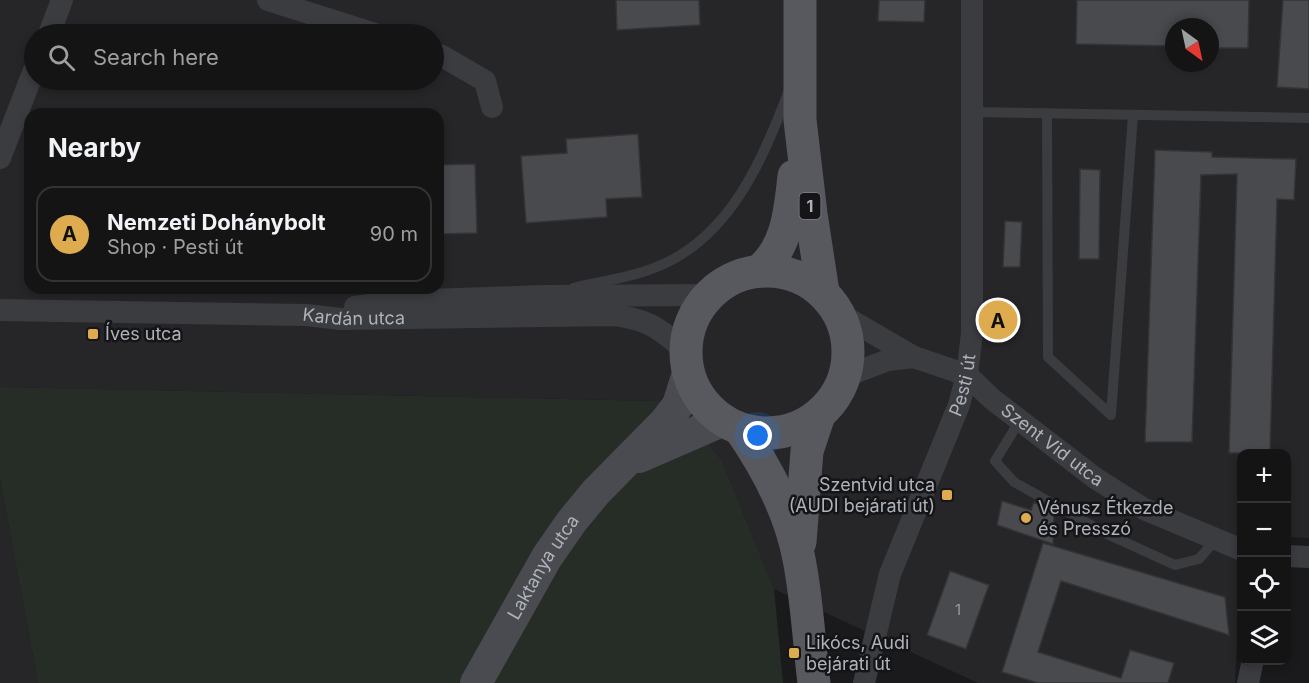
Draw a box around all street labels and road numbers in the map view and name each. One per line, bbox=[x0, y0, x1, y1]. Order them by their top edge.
road number: 1 bbox=[800, 193, 820, 219]
street label: Kardán utca bbox=[302, 304, 405, 329]
street label: Pesti út bbox=[945, 353, 979, 419]
street label: Szent Vid utca bbox=[997, 399, 1107, 490]
street label: Laktanya utca bbox=[503, 511, 583, 623]

